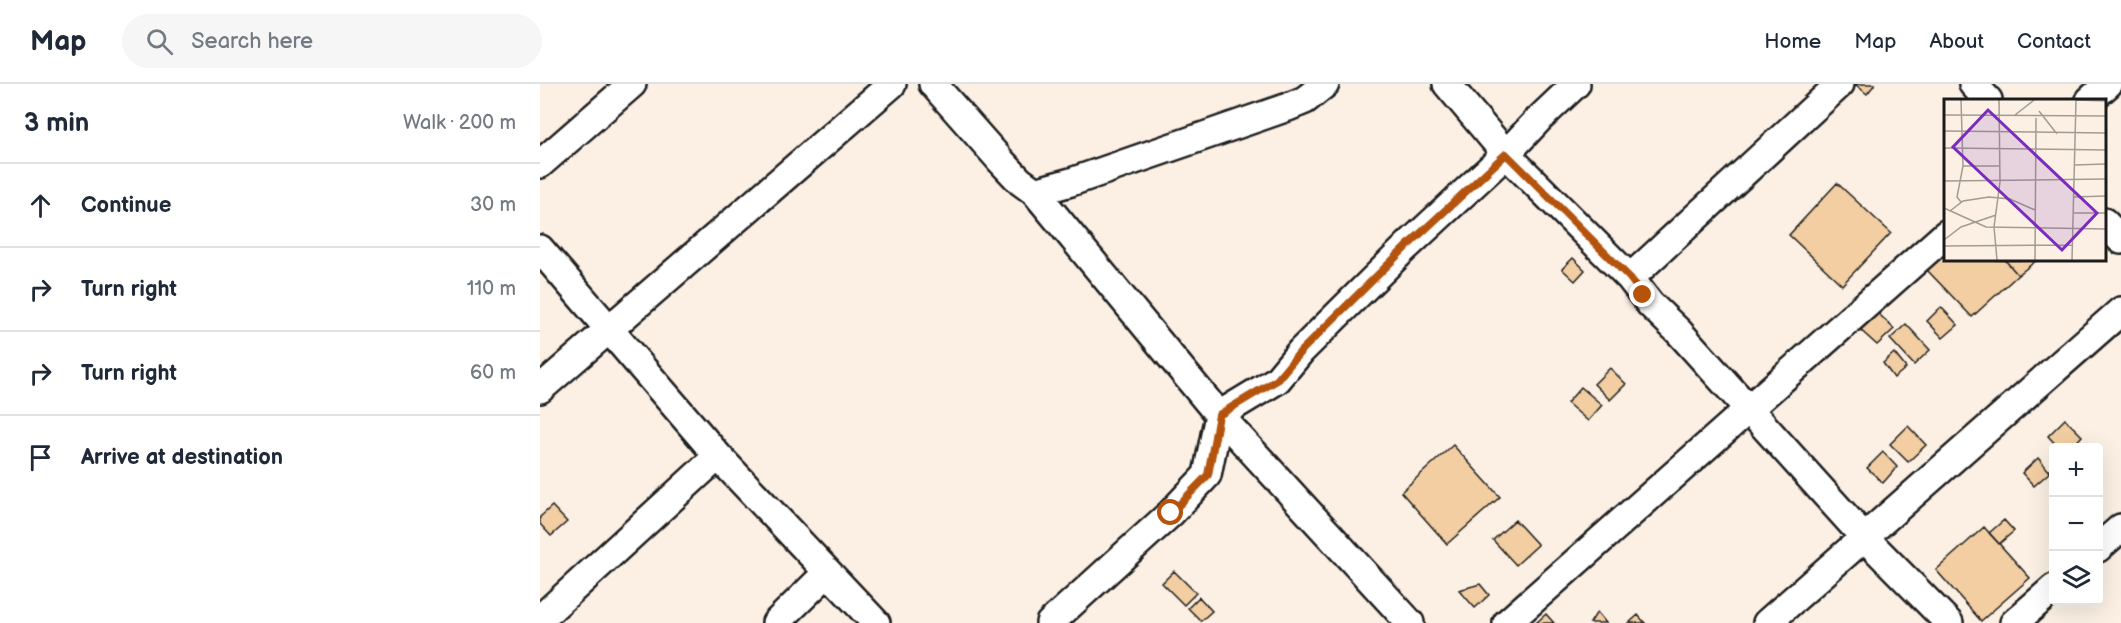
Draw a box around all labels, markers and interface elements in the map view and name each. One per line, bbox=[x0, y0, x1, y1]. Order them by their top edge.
search box bbox=[122, 14, 542, 68]
text: Map bbox=[30, 25, 86, 58]
icon: search bbox=[143, 25, 176, 58]
text: Search here bbox=[191, 28, 313, 55]
text: Home bbox=[1764, 29, 1821, 54]
text: Map bbox=[1854, 29, 1896, 54]
text: About bbox=[1929, 29, 1984, 54]
text: Contact bbox=[2017, 29, 2091, 54]
inset map bbox=[1944, 99, 2106, 261]
text: 3 min bbox=[24, 108, 89, 139]
text: Walk · 200 m bbox=[403, 111, 516, 135]
icon: ahead bbox=[24, 189, 57, 222]
text: Continue bbox=[81, 192, 171, 219]
text: 30 m bbox=[470, 193, 516, 217]
icon: right bbox=[24, 273, 57, 306]
text: Turn right bbox=[81, 276, 177, 303]
text: 110 m bbox=[467, 277, 516, 301]
route end bbox=[1629, 281, 1655, 307]
icon: right bbox=[24, 357, 57, 390]
text: Turn right bbox=[81, 360, 177, 387]
text: 60 m bbox=[470, 361, 516, 385]
icon: arrive bbox=[24, 441, 57, 474]
map controls bbox=[2049, 443, 2103, 605]
button: + bbox=[2049, 443, 2103, 497]
text: Arrive at destination bbox=[81, 444, 283, 471]
button: − bbox=[2049, 497, 2103, 551]
route start bbox=[1157, 499, 1183, 525]
button: layers bbox=[2049, 551, 2103, 605]

